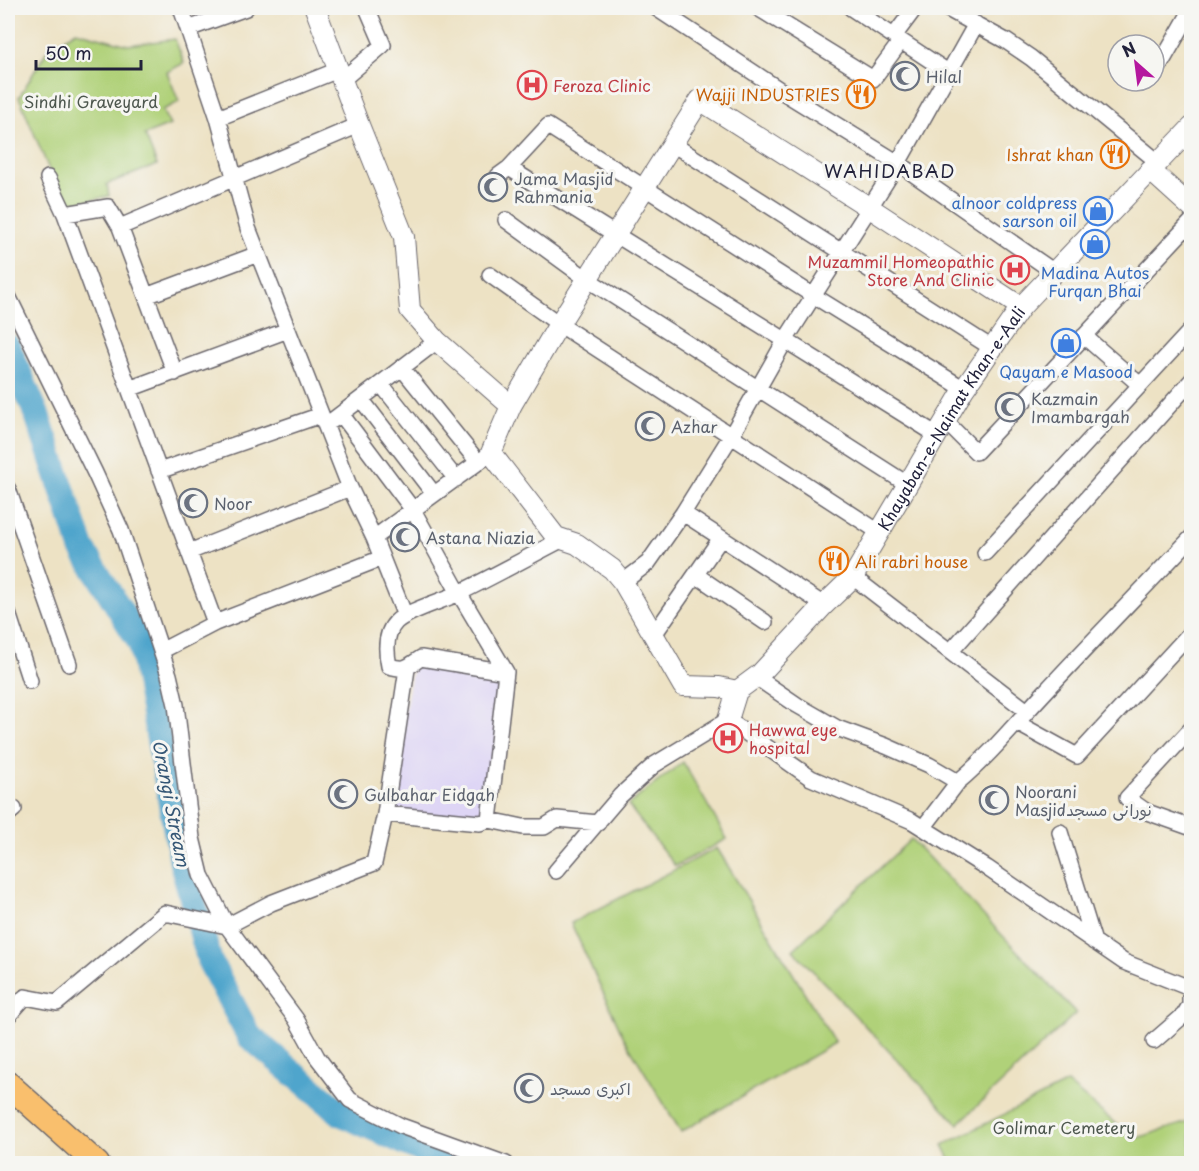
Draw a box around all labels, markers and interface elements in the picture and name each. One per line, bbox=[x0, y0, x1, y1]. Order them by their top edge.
scale bar bbox=[36, 33, 141, 71]
north arrow bbox=[1106, 33, 1166, 93]
text: N bbox=[1117, 35, 1140, 62]
text: 50 m bbox=[45, 39, 92, 66]
mosque icon: Hilal bbox=[889, 60, 921, 92]
place label: Hilal bbox=[926, 64, 962, 88]
hospital icon: Feroza Clinic bbox=[516, 69, 548, 101]
place label: Feroza Clinic bbox=[553, 73, 651, 97]
restaurant icon: Wajji INDUSTRIES bbox=[845, 78, 877, 110]
place label: Wajji INDUSTRIES bbox=[696, 82, 840, 106]
park label: Sindhi Graveyard bbox=[24, 89, 158, 113]
restaurant icon: Ishrat khan bbox=[1099, 138, 1131, 170]
place label: Ishrat khan bbox=[1006, 142, 1094, 166]
district label: WAHIDABAD bbox=[824, 157, 956, 184]
place label: Jama Masjid Rahmania bbox=[514, 166, 613, 208]
mosque icon: Jama Masjid Rahmania bbox=[477, 171, 509, 203]
place label: alnoor coldpress sarson oil bbox=[951, 190, 1077, 232]
shop icon: alnoor coldpress sarson oil bbox=[1082, 195, 1114, 227]
shop icon: Madina Autos Furqan Bhai bbox=[1079, 228, 1111, 260]
place label: Muzammil Homeopathic Store And Clinic bbox=[808, 249, 994, 291]
hospital icon: Muzammil Homeopathic Store And Clinic bbox=[999, 254, 1031, 286]
place label: Madina Autos Furqan Bhai bbox=[1041, 260, 1149, 302]
street label: Khayaban-e-Naimat Khan-e-Aali bbox=[871, 301, 1030, 535]
shop icon: Qayam e Masood bbox=[1050, 327, 1082, 359]
place label: Qayam e Masood bbox=[999, 359, 1133, 383]
place label: Kazmain Imambargah bbox=[1031, 386, 1130, 428]
mosque icon: Kazmain Imambargah bbox=[994, 391, 1026, 423]
mosque icon: Azhar bbox=[634, 410, 666, 442]
place label: Azhar bbox=[671, 414, 718, 438]
mosque icon: Noor bbox=[177, 487, 209, 519]
place label: Noor bbox=[214, 491, 253, 515]
mosque icon: Astana Niazia bbox=[389, 521, 421, 553]
place label: Astana Niazia bbox=[426, 525, 535, 549]
restaurant icon: Ali rabri house bbox=[818, 545, 850, 577]
place label: Ali rabri house bbox=[855, 549, 968, 573]
place label: Hawwa eye hospital bbox=[749, 717, 838, 759]
hospital icon: Hawwa eye hospital bbox=[712, 722, 744, 754]
water label: Orangi Stream bbox=[146, 737, 198, 869]
mosque icon: Gulbahar Eidgah bbox=[327, 778, 359, 810]
place label: Noorani Masjidنورانی مسجد bbox=[1015, 779, 1153, 821]
place label: Gulbahar Eidgah bbox=[364, 782, 495, 806]
mosque icon: Noorani Masjidنورانی مسجد bbox=[978, 784, 1010, 816]
mosque icon: اکبری مسجد bbox=[513, 1072, 545, 1104]
place label: اکبری مسجد bbox=[550, 1076, 631, 1100]
park label: Golimar Cemetery bbox=[993, 1115, 1135, 1139]

